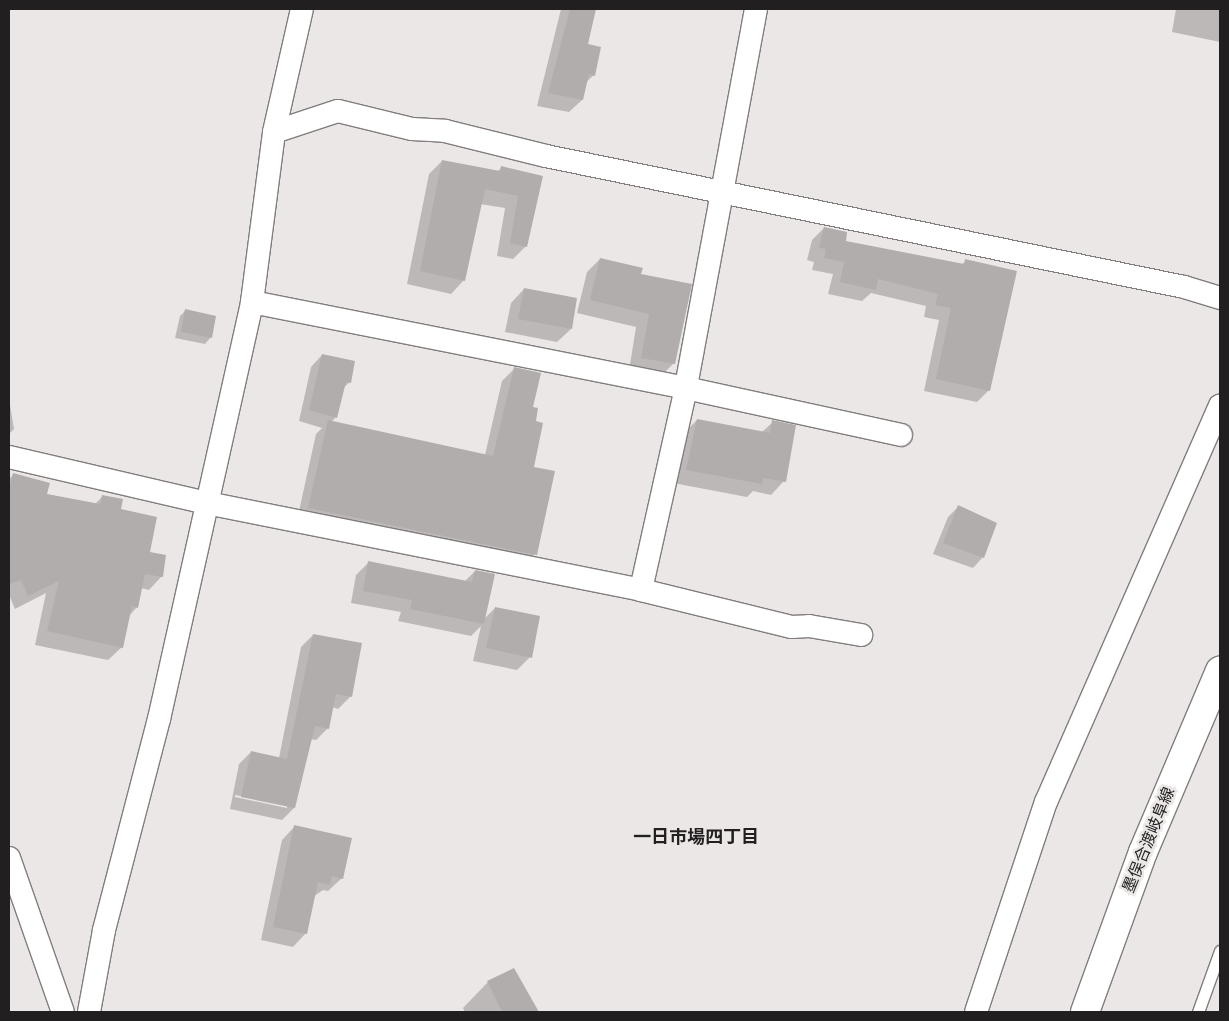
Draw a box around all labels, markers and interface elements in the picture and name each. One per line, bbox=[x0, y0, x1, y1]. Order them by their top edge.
street label: 墨俣合渡岐阜線 bbox=[1119, 784, 1179, 896]
district label: 一日市場四丁目 bbox=[633, 826, 759, 848]

